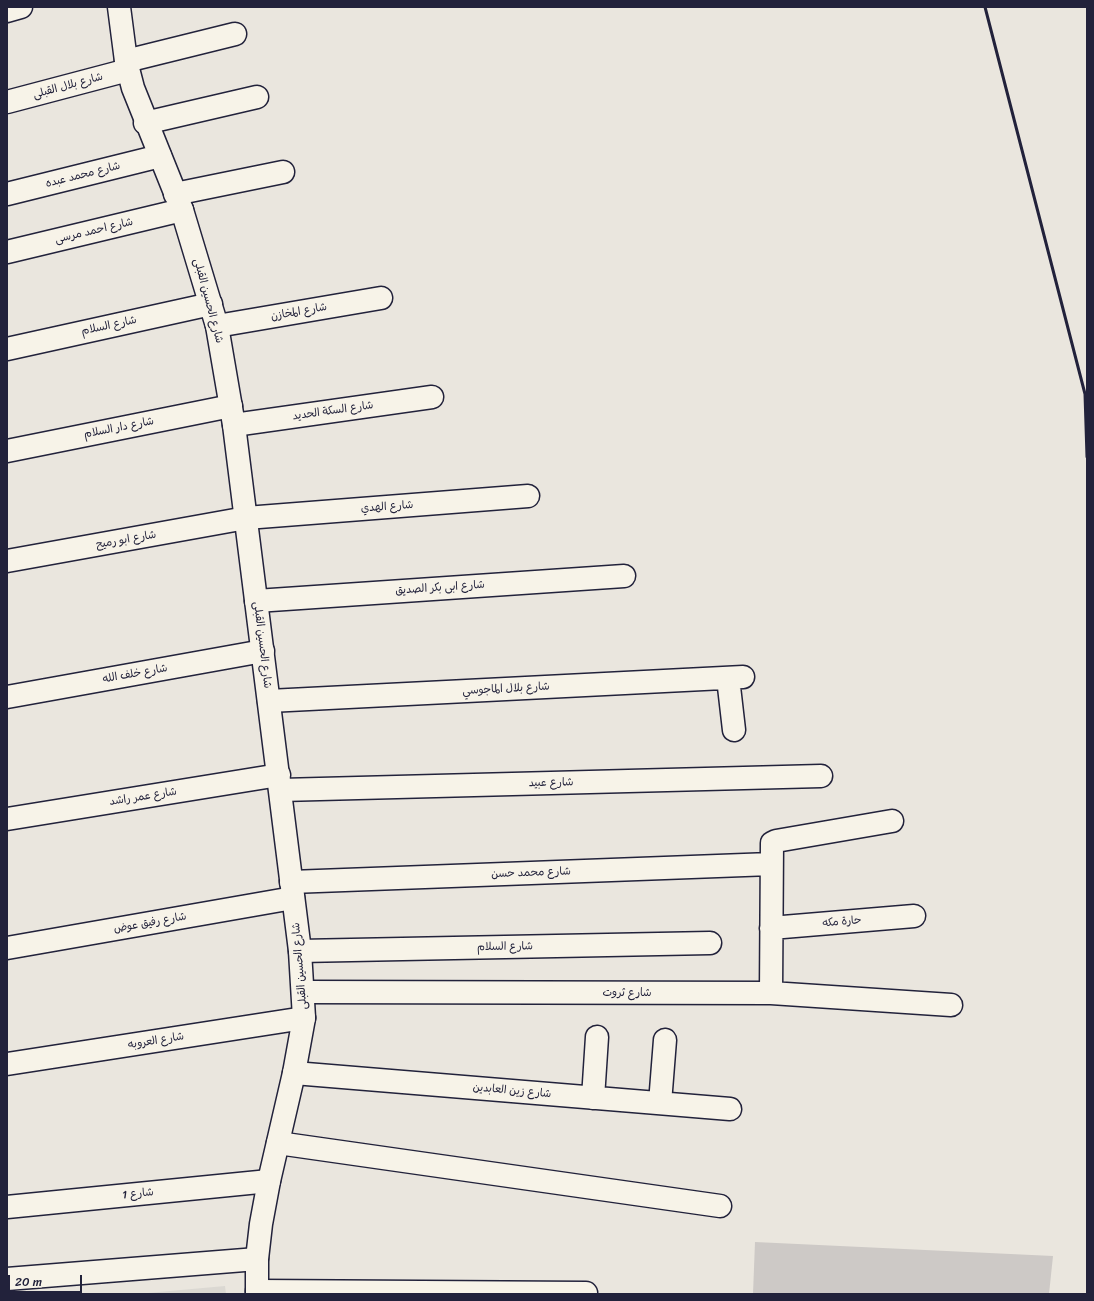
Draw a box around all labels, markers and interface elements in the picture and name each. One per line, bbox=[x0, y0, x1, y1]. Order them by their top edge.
street label: شارع بلال القبلى bbox=[32, 70, 104, 102]
street label: شارع محمد عبده bbox=[44, 159, 122, 191]
street label: شارع احمد مرسى bbox=[54, 216, 134, 246]
street label: شارع الحسين القبلى bbox=[190, 257, 226, 345]
street label: شارع المخازن bbox=[270, 301, 328, 323]
street label: شارع السلام bbox=[80, 314, 138, 338]
street label: شارع السكة الحديد bbox=[292, 399, 374, 423]
street label: شارع دار السلام bbox=[83, 415, 155, 441]
street label: شارع الهدي bbox=[360, 499, 414, 515]
street label: شارع ابو رميح bbox=[95, 528, 157, 552]
street label: شارع ابى بكر الصديق bbox=[395, 578, 485, 598]
street label: شارع الحسين القبلى bbox=[250, 601, 274, 689]
street label: شارع خلف الله bbox=[102, 662, 168, 686]
street label: شارع بلال الماجوسي bbox=[462, 680, 550, 698]
street label: شارع عبيد bbox=[528, 776, 574, 790]
street label: شارع عمر راشد bbox=[108, 785, 178, 809]
street label: شارع محمد حسن bbox=[491, 865, 571, 881]
street label: شارع رفيق عوض bbox=[113, 910, 187, 936]
street label: حارة مكه bbox=[822, 914, 862, 930]
street label: شارع الحسين القبلى bbox=[290, 922, 310, 1010]
street label: شارع السلام bbox=[477, 940, 533, 954]
street label: شارع ثروت bbox=[602, 986, 652, 1000]
street label: شارع العروبه bbox=[127, 1030, 185, 1052]
street label: شارع زين العابدين bbox=[472, 1081, 552, 1101]
street label: شارع 1 bbox=[122, 1186, 154, 1202]
scale bar bbox=[10, 1267, 84, 1293]
text: 20 m bbox=[15, 1271, 42, 1293]

